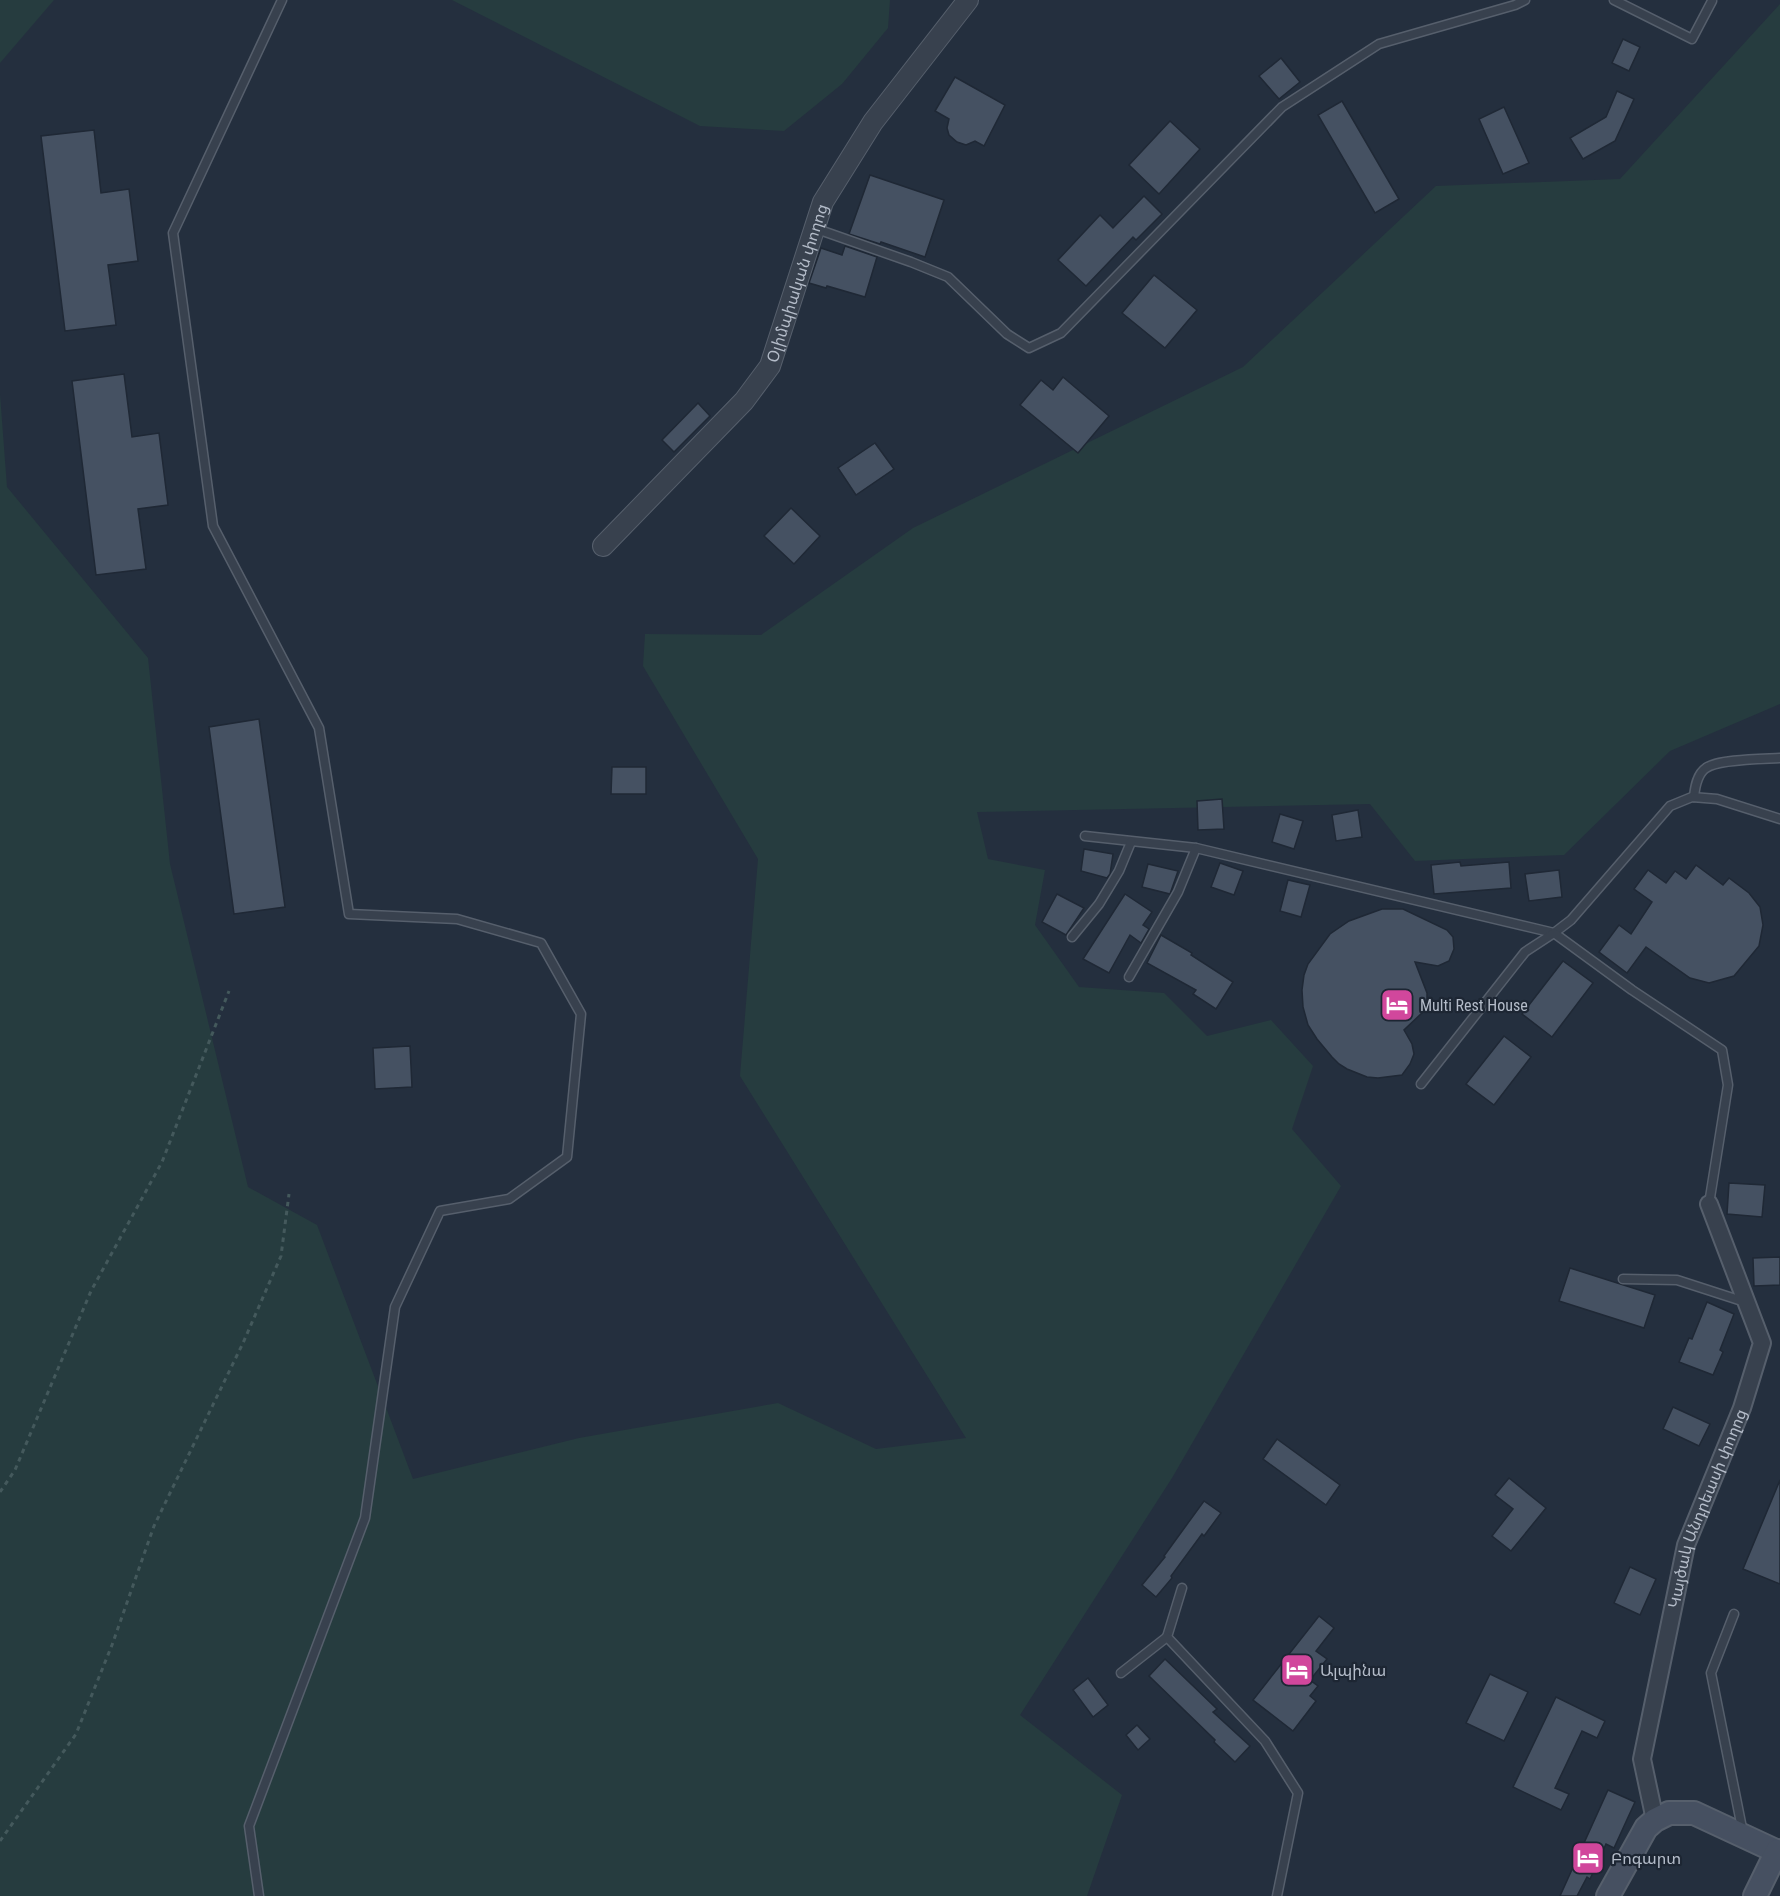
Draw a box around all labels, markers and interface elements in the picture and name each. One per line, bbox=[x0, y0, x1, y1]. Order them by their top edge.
street label: Օլիմպիական փողոց bbox=[762, 201, 831, 365]
hotel icon: Multi Rest House bbox=[1379, 987, 1415, 1023]
place label: Multi Rest House bbox=[1420, 996, 1528, 1015]
street label: Կայծակ Անդրեասի փողոց bbox=[1664, 1406, 1750, 1610]
hotel icon: Ալպինա bbox=[1279, 1652, 1315, 1688]
place label: Ալպինա bbox=[1320, 1661, 1386, 1680]
hotel icon: Բոգարտ bbox=[1570, 1840, 1606, 1876]
place label: Բոգարտ bbox=[1611, 1849, 1681, 1868]

